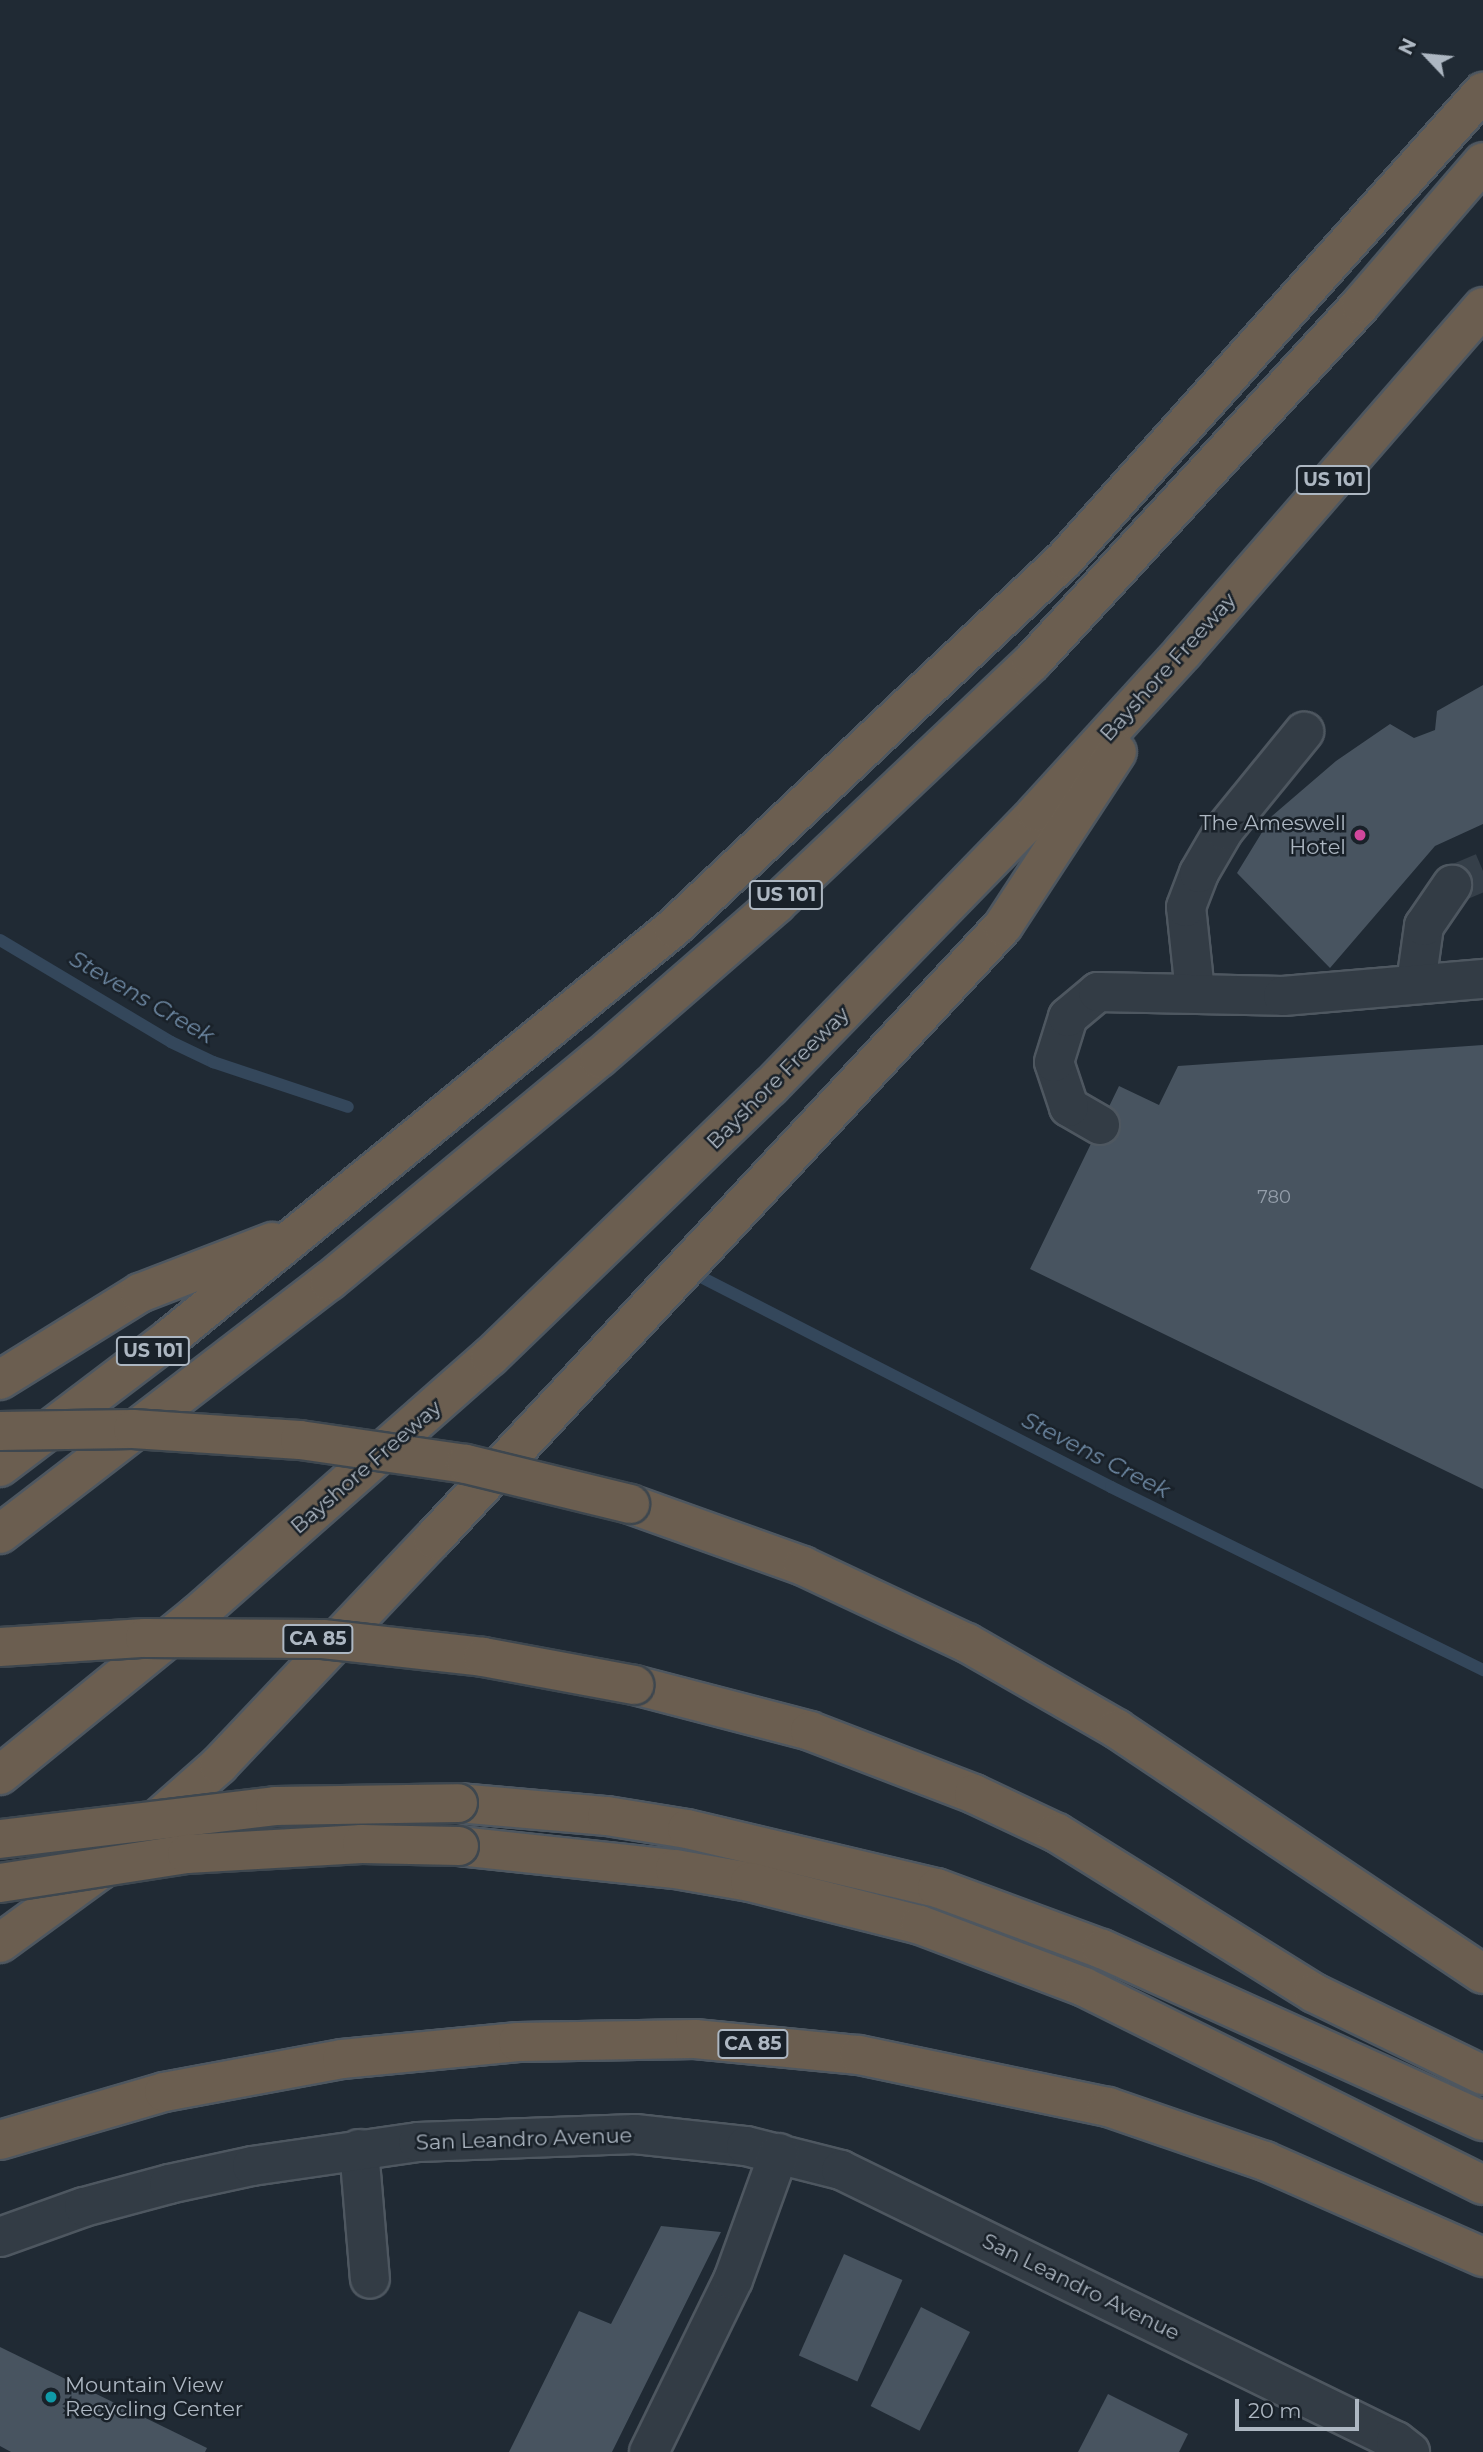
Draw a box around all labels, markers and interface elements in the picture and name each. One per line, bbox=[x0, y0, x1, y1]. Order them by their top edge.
north arrow bbox=[1392, 21, 1462, 91]
text: N bbox=[1394, 35, 1421, 59]
road number: US 101 bbox=[1294, 464, 1372, 495]
street label: Bayshore Freeway bbox=[1095, 588, 1241, 746]
place label: The Ameswell Hotel bbox=[1199, 810, 1346, 860]
marker: The Ameswell Hotel bbox=[1352, 827, 1368, 843]
road number: US 101 bbox=[748, 880, 824, 911]
water label: Stevens Creek bbox=[65, 944, 219, 1050]
street label: Bayshore Freeway bbox=[702, 1002, 854, 1154]
house number: 780 bbox=[1257, 1186, 1291, 1208]
road number: US 101 bbox=[114, 1336, 192, 1366]
street label: Bayshore Freeway bbox=[286, 1395, 446, 1539]
water label: Stevens Creek bbox=[1017, 1406, 1175, 1504]
road number: CA 85 bbox=[281, 1624, 355, 1654]
road number: CA 85 bbox=[716, 2028, 790, 2060]
street label: San Leandro Avenue bbox=[415, 2123, 633, 2155]
street label: San Leandro Avenue bbox=[978, 2228, 1184, 2346]
place label: Mountain View Recycling Center bbox=[65, 2372, 243, 2422]
scale bar bbox=[1238, 2386, 1362, 2430]
marker: Mountain View Recycling Center bbox=[43, 2389, 59, 2405]
text: 20 m bbox=[1248, 2398, 1302, 2423]

